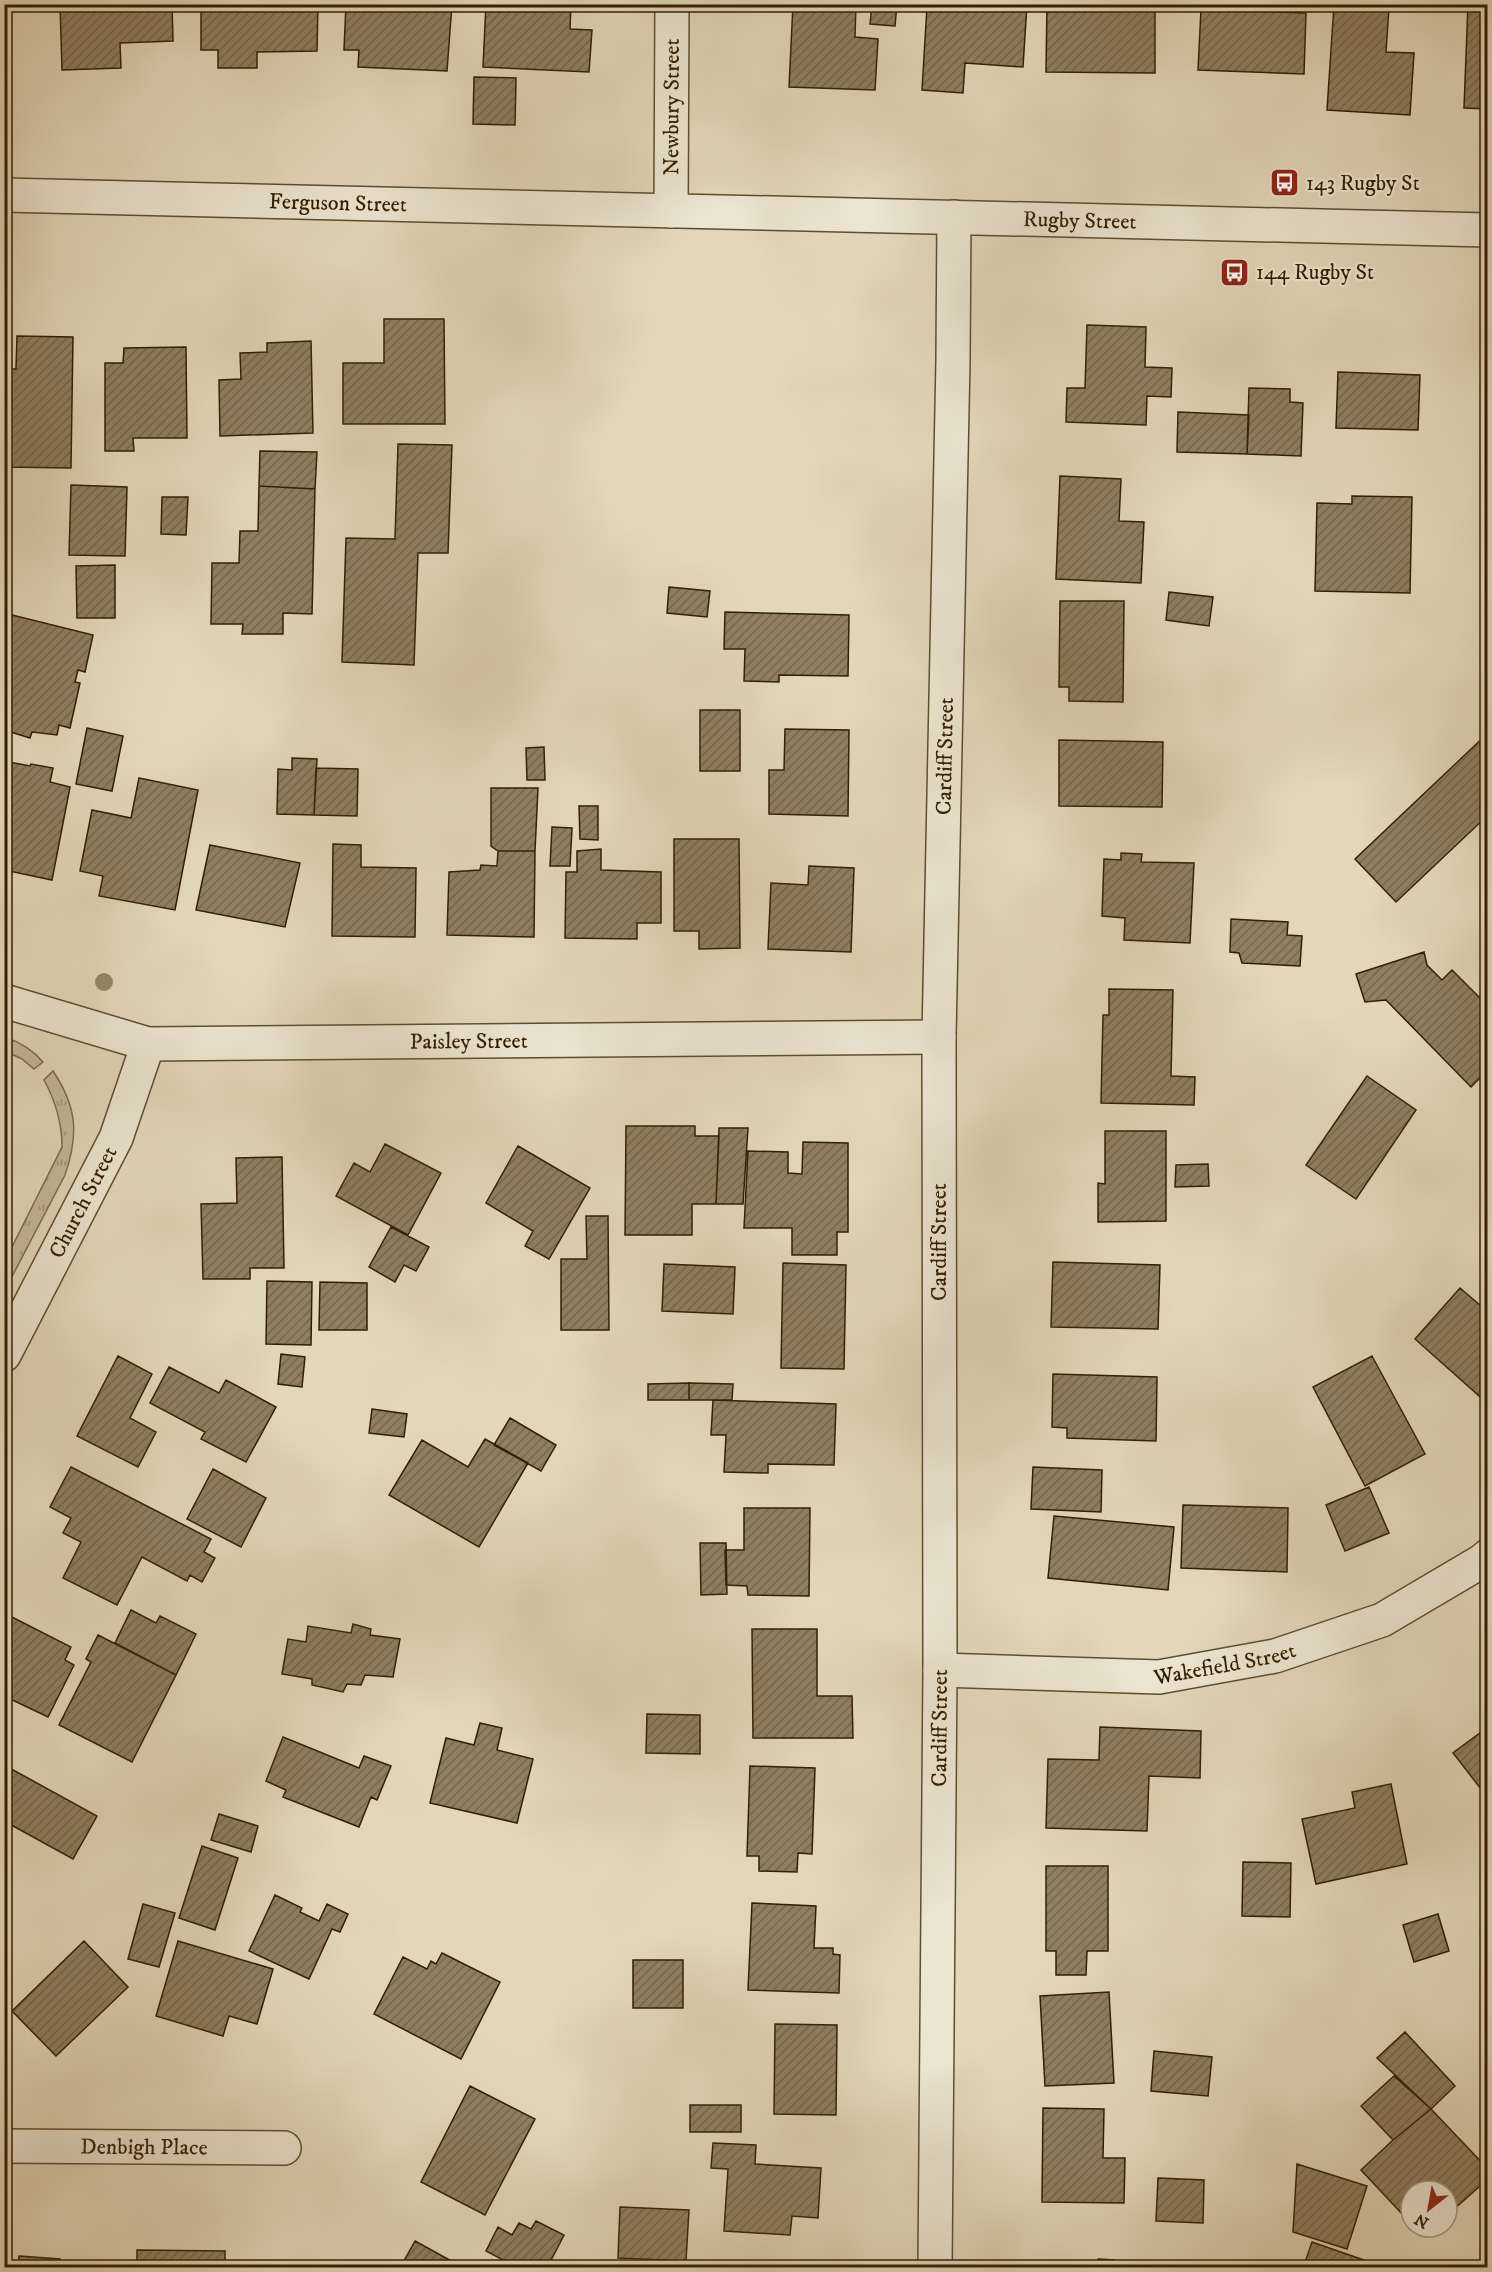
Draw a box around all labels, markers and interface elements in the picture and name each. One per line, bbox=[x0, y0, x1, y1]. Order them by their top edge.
street label: Newbury Street bbox=[658, 38, 685, 176]
bus stop icon: 143 Rugby St bbox=[1269, 167, 1301, 199]
place label: 143 Rugby St bbox=[1306, 170, 1420, 197]
street label: Ferguson Street bbox=[269, 188, 407, 218]
street label: Rugby Street bbox=[1023, 206, 1137, 235]
bus stop icon: 144 Rugby St bbox=[1219, 256, 1251, 288]
place label: 144 Rugby St bbox=[1256, 259, 1374, 286]
street label: Cardiff Street bbox=[930, 697, 960, 815]
street label: Paisley Street bbox=[410, 1027, 528, 1055]
street label: Church Street bbox=[43, 1141, 123, 1263]
street label: Cardiff Street bbox=[926, 1183, 953, 1301]
street label: Wakefield Street bbox=[1151, 1637, 1299, 1691]
street label: Cardiff Street bbox=[926, 1669, 954, 1787]
street label: Denbigh Place bbox=[80, 2133, 208, 2161]
north arrow bbox=[1399, 2179, 1459, 2239]
text: N bbox=[1411, 2209, 1433, 2233]

